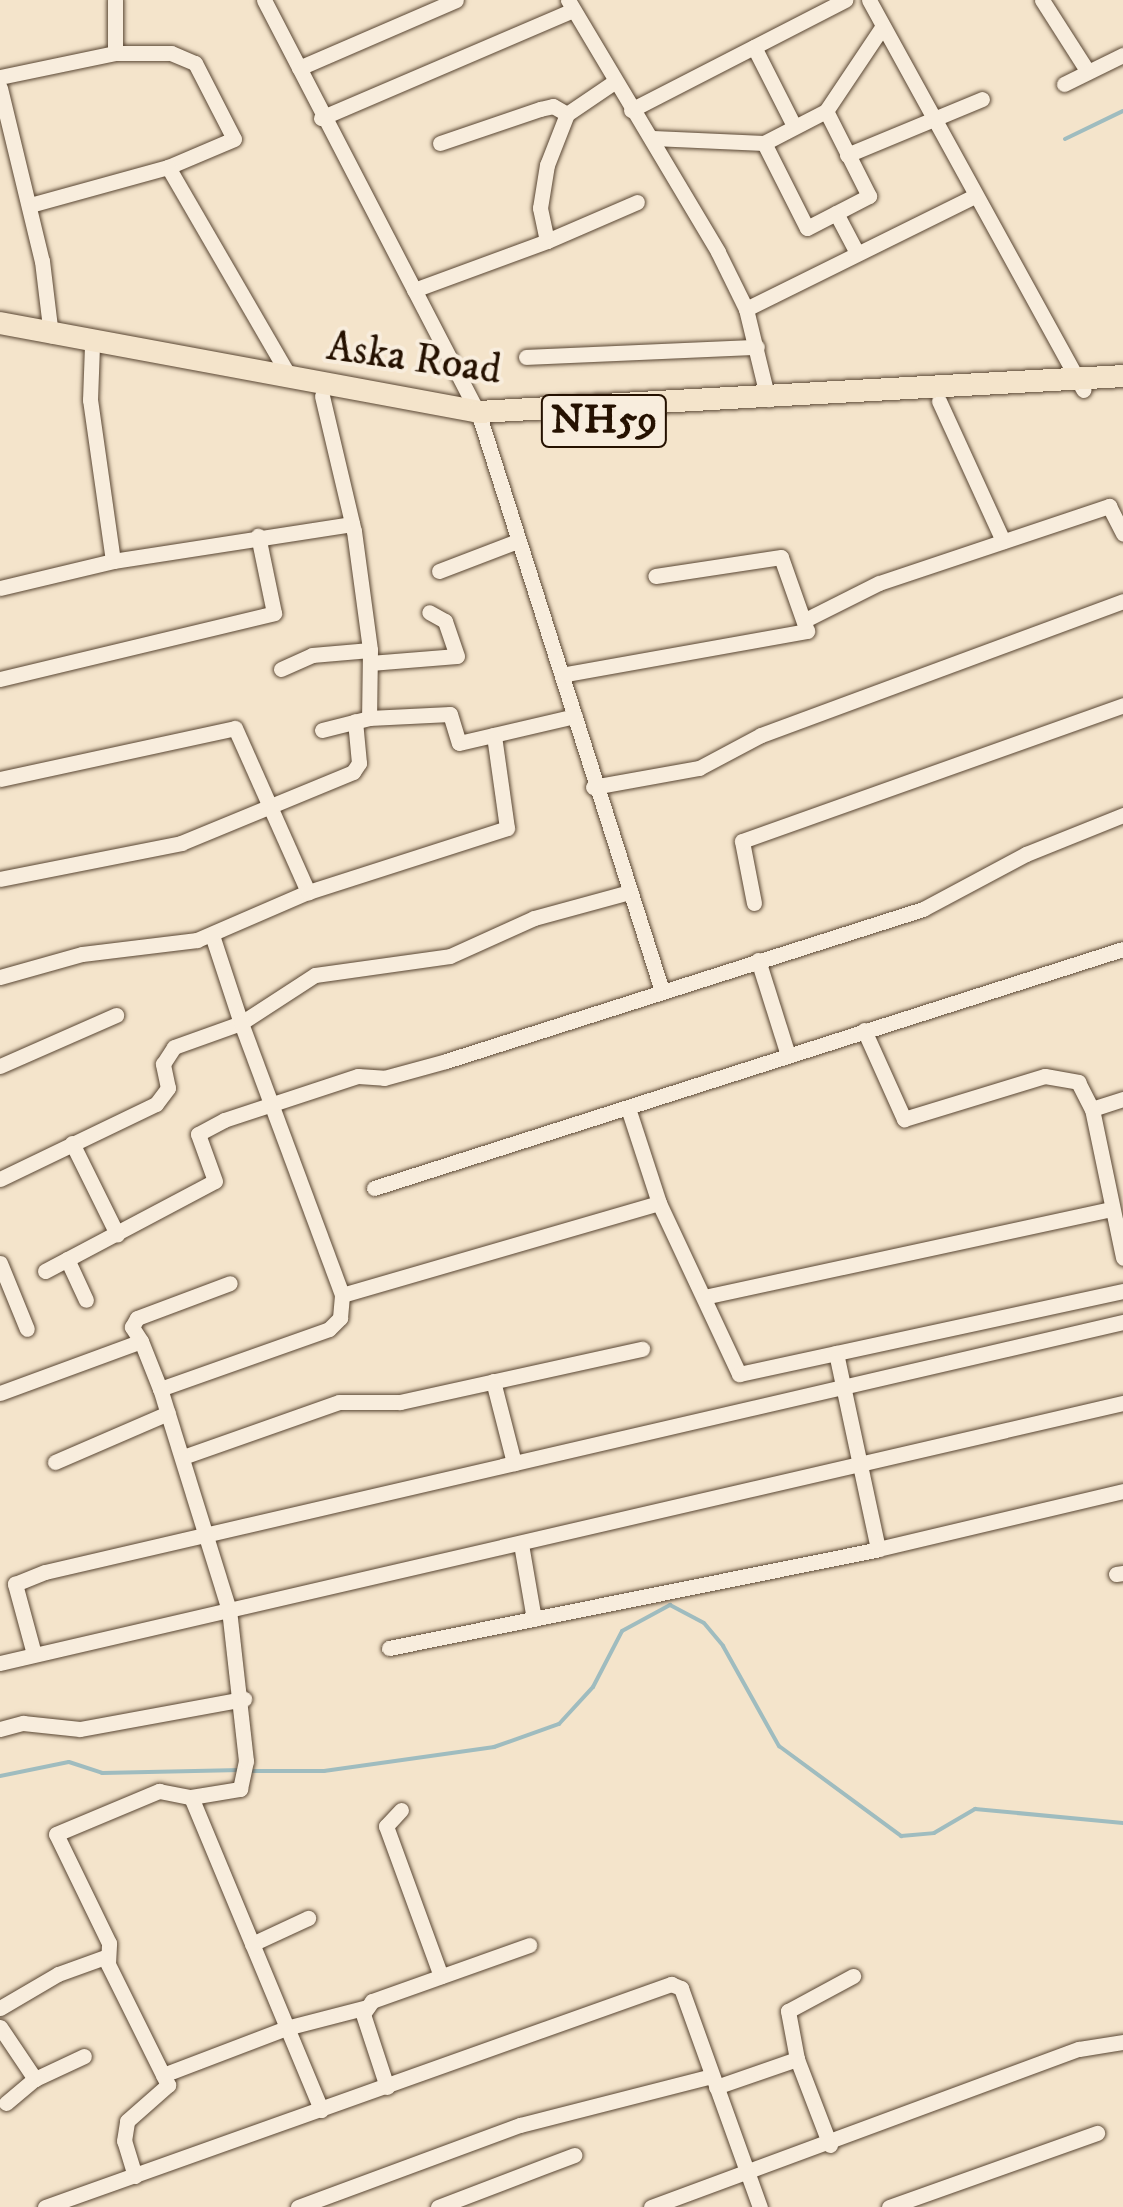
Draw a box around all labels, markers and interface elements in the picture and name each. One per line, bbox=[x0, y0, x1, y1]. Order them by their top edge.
street label: Aska Road bbox=[324, 322, 504, 396]
road number: NH59 bbox=[539, 386, 669, 456]

